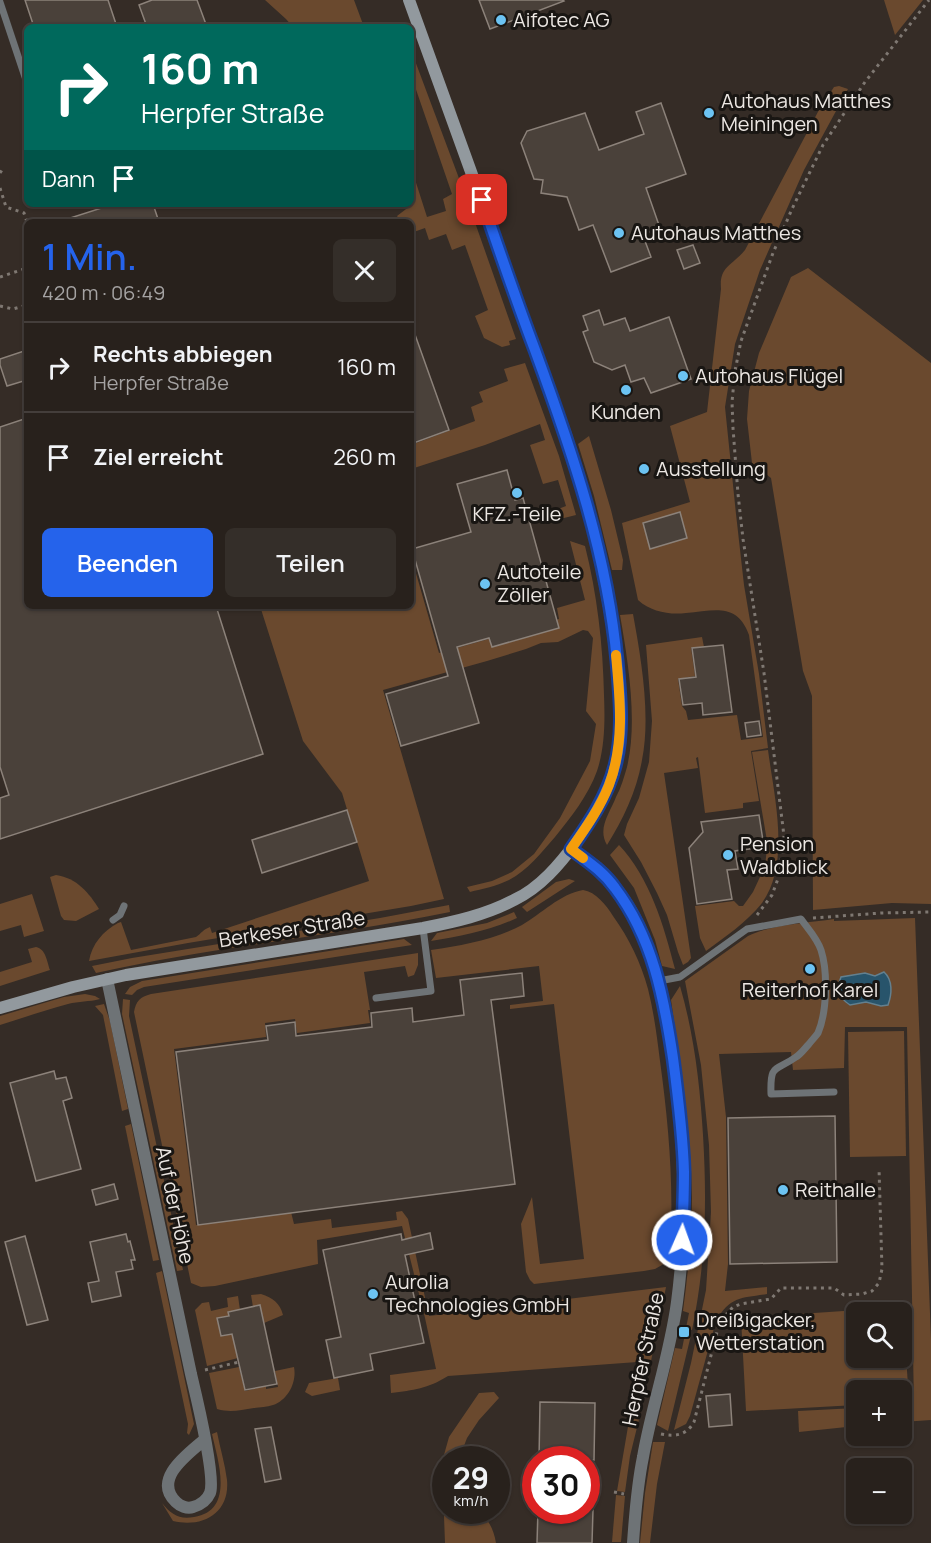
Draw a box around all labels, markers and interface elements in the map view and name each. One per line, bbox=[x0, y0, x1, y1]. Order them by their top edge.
place label: Aifotec AG bbox=[513, 6, 610, 33]
marker: Aifotec AG bbox=[494, 13, 508, 27]
text: 160 m bbox=[141, 39, 259, 97]
icon: right bbox=[42, 48, 120, 126]
place label: Autohaus Matthes Meiningen bbox=[721, 87, 891, 137]
text: Herpfer Straße bbox=[141, 94, 325, 131]
marker: Autohaus Matthes Meiningen bbox=[702, 106, 716, 120]
icon: arrive bbox=[107, 162, 140, 195]
text: Dann bbox=[42, 164, 95, 194]
pin bbox=[456, 174, 507, 225]
icon: arrive bbox=[465, 183, 498, 216]
place label: Autohaus Matthes bbox=[631, 219, 801, 246]
marker: Autohaus Matthes bbox=[612, 226, 626, 240]
text: 1 Min. bbox=[42, 232, 137, 281]
button: close bbox=[333, 239, 396, 302]
text: 420 m · 06:49 bbox=[42, 279, 165, 306]
text: Rechts abbiegen bbox=[93, 339, 272, 369]
icon: right bbox=[42, 351, 75, 384]
text: 160 m bbox=[337, 352, 396, 382]
place label: Autohaus Flügel bbox=[695, 362, 843, 389]
text: Herpfer Straße bbox=[93, 369, 229, 396]
marker: Autohaus Flügel bbox=[676, 369, 690, 383]
marker: Kunden bbox=[619, 383, 633, 397]
place label: Kunden bbox=[591, 398, 661, 425]
icon: arrive bbox=[42, 441, 75, 474]
text: Ziel erreicht bbox=[93, 442, 224, 472]
text: 260 m bbox=[333, 442, 396, 472]
place label: Ausstellung bbox=[656, 455, 766, 482]
marker: Ausstellung bbox=[637, 462, 651, 476]
marker: KFZ.-Teile bbox=[510, 486, 524, 500]
place label: KFZ.-Teile bbox=[472, 500, 562, 527]
button: Beenden bbox=[42, 528, 213, 597]
button: Teilen bbox=[225, 528, 396, 597]
place label: Autoteile Zöller bbox=[497, 558, 581, 608]
marker: Autoteile Zöller bbox=[478, 577, 492, 591]
place label: Pension Waldblick bbox=[740, 830, 829, 880]
marker: Pension Waldblick bbox=[721, 848, 735, 862]
street label: Berkeser Straße bbox=[217, 904, 367, 953]
marker: Reiterhof Karel bbox=[803, 962, 817, 976]
place label: Reiterhof Karel bbox=[742, 976, 878, 1003]
street label: Auf der Höhe bbox=[150, 1144, 201, 1266]
place label: Reithalle bbox=[795, 1176, 876, 1203]
marker: Reithalle bbox=[776, 1183, 790, 1197]
position arrow bbox=[650, 1208, 714, 1272]
place label: Aurolia Technologies GmbH bbox=[385, 1268, 569, 1318]
marker: Aurolia Technologies GmbH bbox=[366, 1287, 380, 1301]
street label: Herpfer Straße bbox=[615, 1290, 670, 1428]
map controls bbox=[846, 1302, 912, 1524]
button: search bbox=[846, 1302, 912, 1368]
place label: Dreißigacker, Wetterstation bbox=[696, 1306, 825, 1356]
marker: Dreißigacker, Wetterstation bbox=[677, 1325, 691, 1339]
button: + bbox=[846, 1380, 912, 1446]
speed limit sign: 30 bbox=[522, 1446, 600, 1524]
text: 29 bbox=[453, 1457, 489, 1498]
button: − bbox=[846, 1458, 912, 1524]
text: km/h bbox=[454, 1490, 488, 1511]

